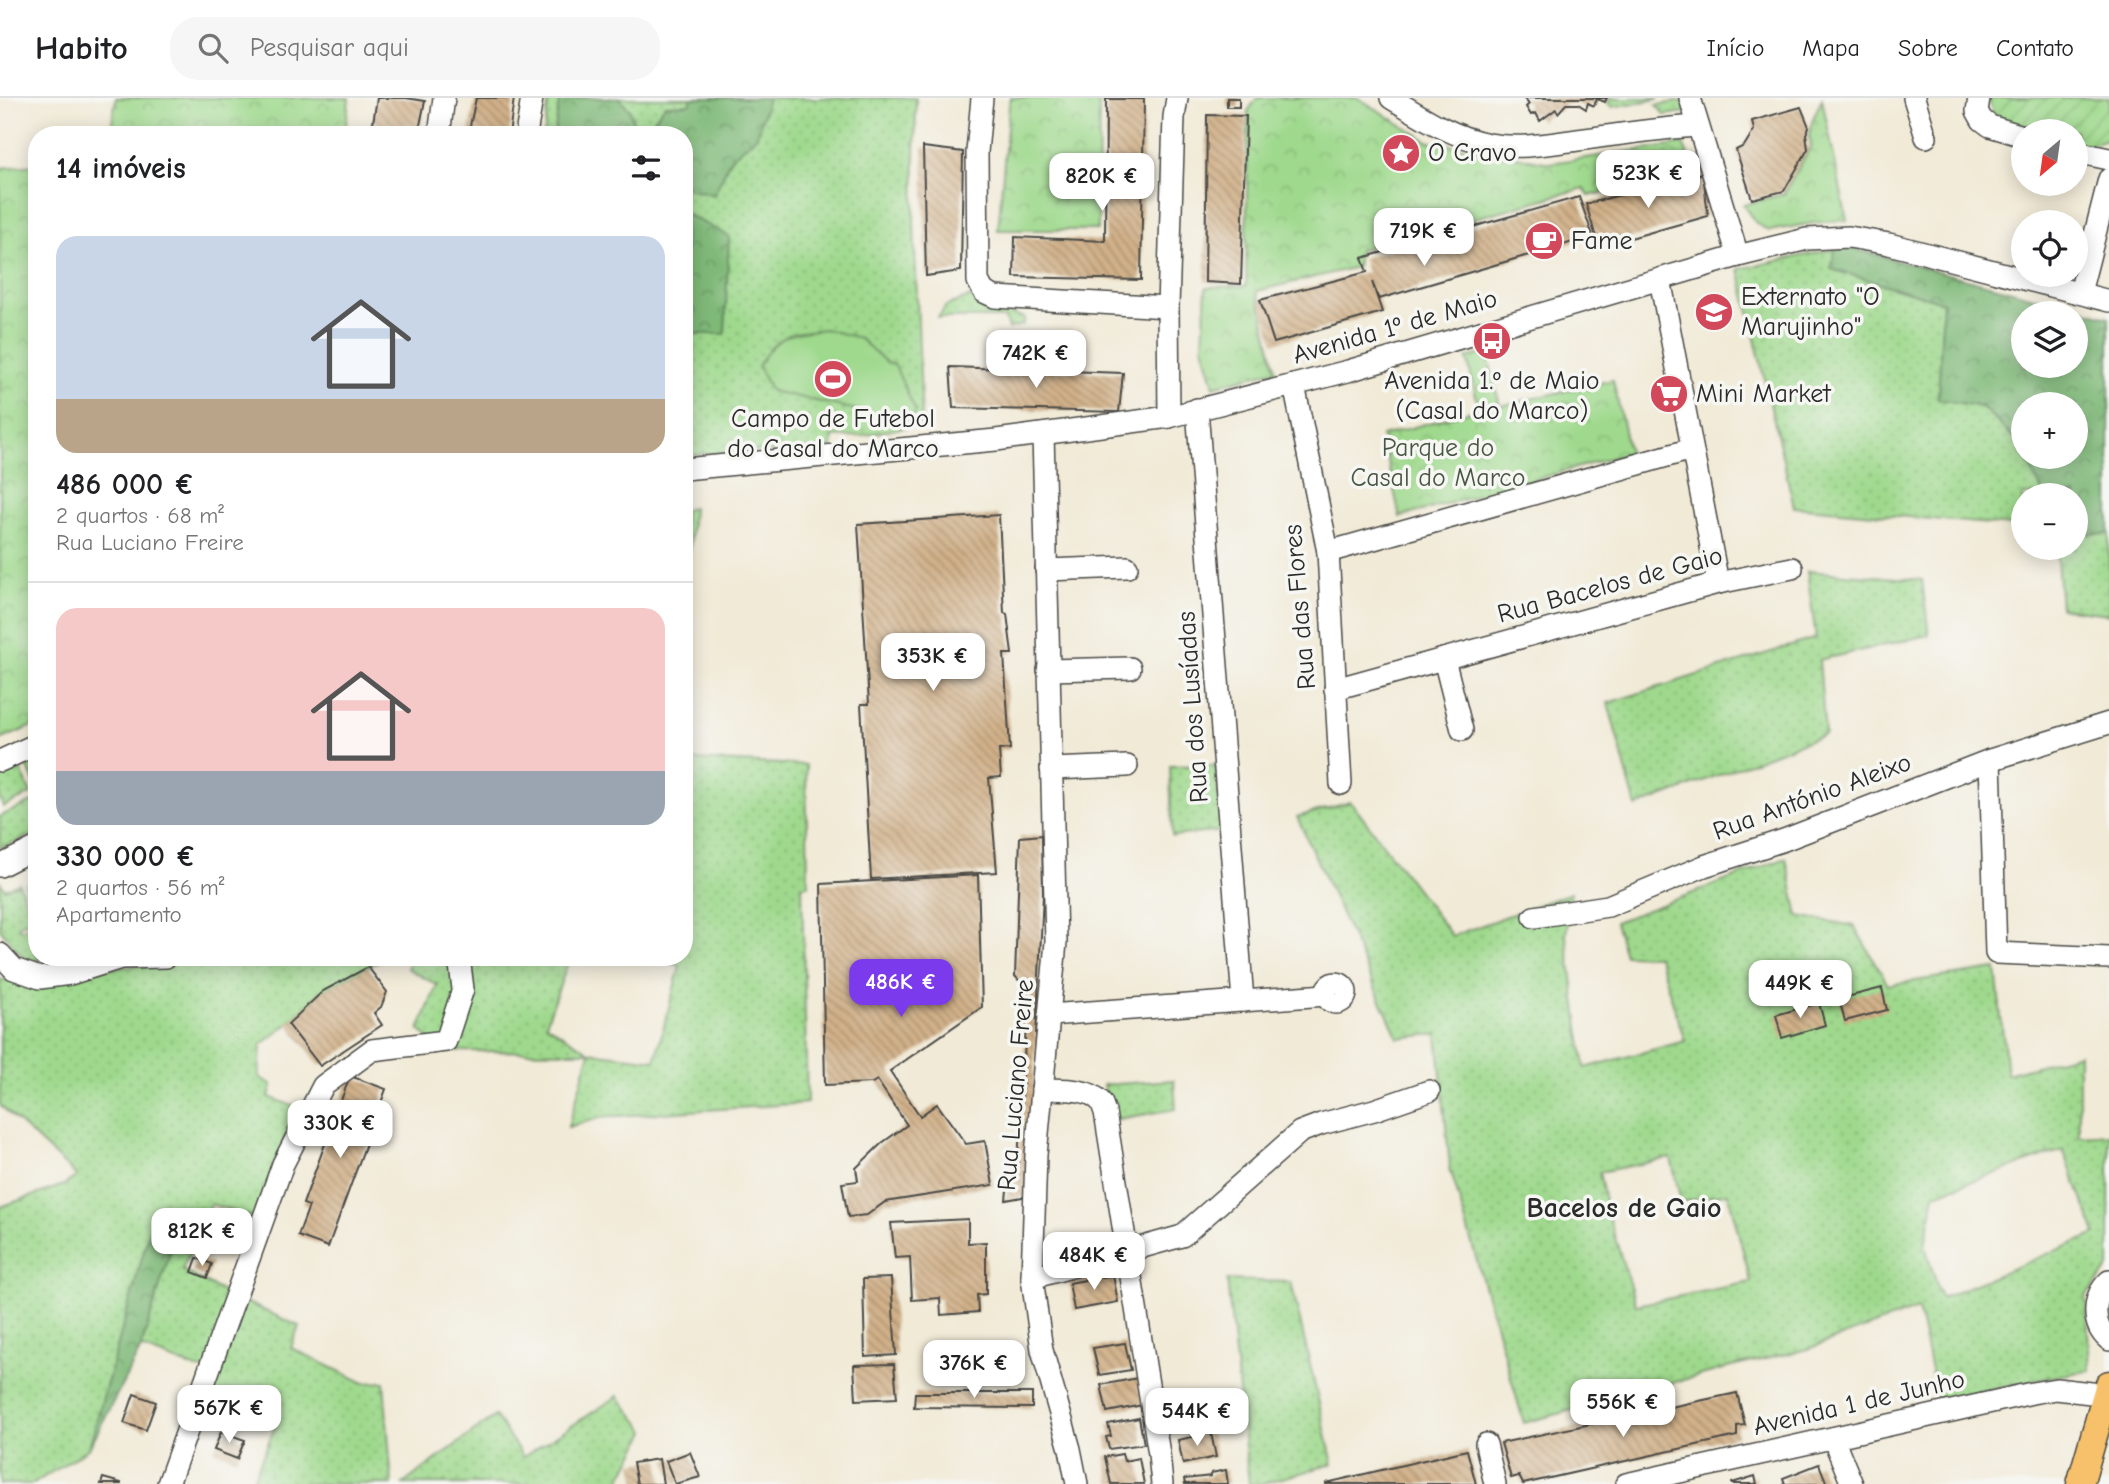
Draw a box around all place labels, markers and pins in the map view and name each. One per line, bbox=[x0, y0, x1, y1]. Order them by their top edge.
place icon: O Cravo bbox=[1380, 132, 1422, 174]
place label: O Cravo bbox=[1428, 138, 1517, 168]
pin: 523K € bbox=[1591, 150, 1705, 210]
pin: 820K € bbox=[1045, 153, 1159, 213]
pin: 719K € bbox=[1367, 208, 1481, 268]
cafe icon: Fame bbox=[1523, 220, 1565, 262]
place label: Fame bbox=[1571, 226, 1632, 256]
place label: Externato "O Marujinho" bbox=[1741, 282, 1880, 342]
school or university icon: Externato "O Marujinho" bbox=[1693, 291, 1735, 333]
bus stop icon: Avenida 1.º de Maio (Casal do Marco) bbox=[1471, 320, 1513, 362]
pin: 742K € bbox=[979, 330, 1093, 390]
sports icon: Campo de Futebol do Casal do Marco bbox=[812, 358, 854, 400]
place label: Avenida 1.º de Maio (Casal do Marco) bbox=[1384, 366, 1600, 426]
supermarket icon: Mini Market bbox=[1648, 373, 1690, 415]
place label: Mini Market bbox=[1696, 379, 1832, 409]
place label: Campo de Futebol do Casal do Marco bbox=[727, 404, 939, 464]
pin: 353K € bbox=[876, 634, 990, 693]
pin: 486K € bbox=[844, 960, 958, 1019]
pin: 449K € bbox=[1743, 960, 1857, 1020]
pin: 330K € bbox=[283, 1100, 397, 1160]
pin: 812K € bbox=[145, 1208, 259, 1268]
pin: 484K € bbox=[1037, 1232, 1151, 1292]
pin: 376K € bbox=[917, 1340, 1031, 1400]
pin: 556K € bbox=[1566, 1380, 1680, 1439]
pin: 567K € bbox=[172, 1386, 286, 1445]
pin: 544K € bbox=[1140, 1388, 1254, 1448]

